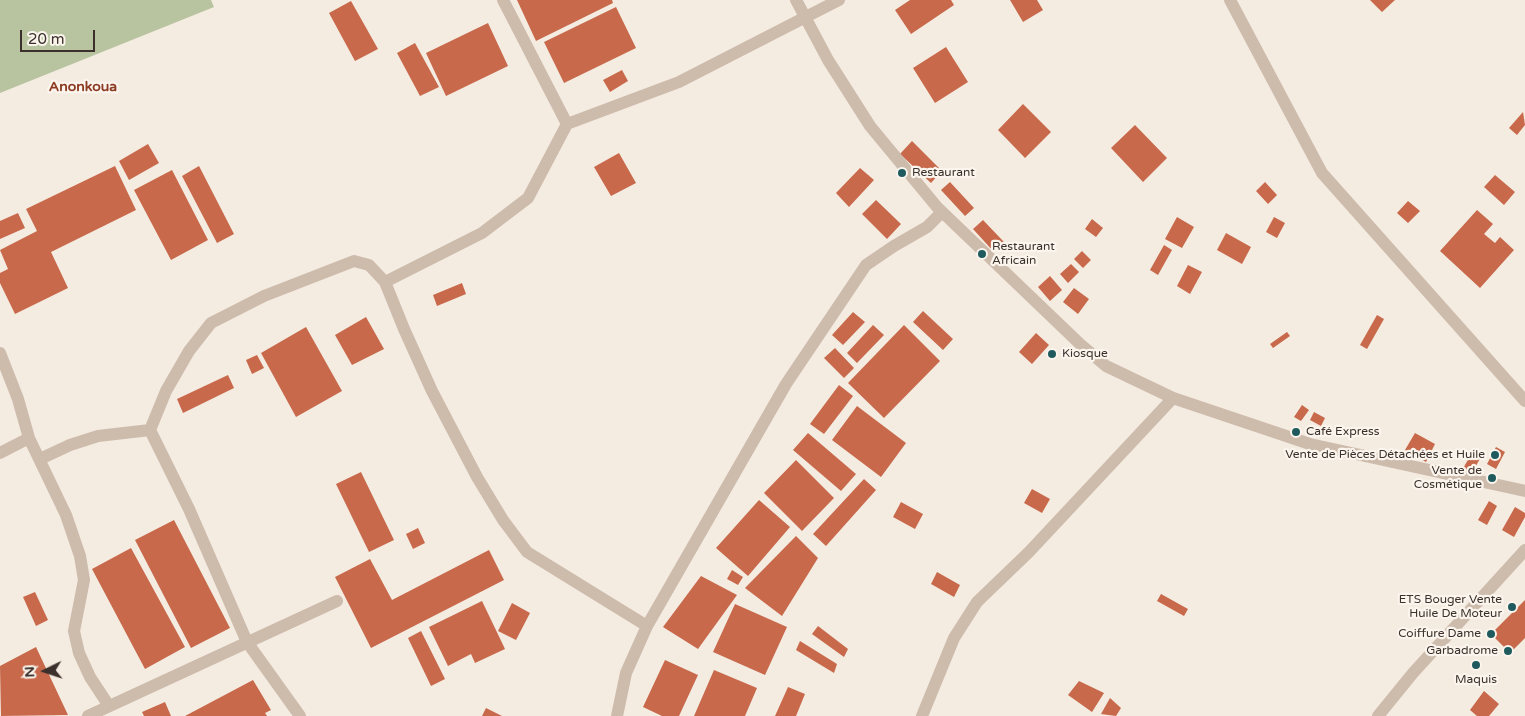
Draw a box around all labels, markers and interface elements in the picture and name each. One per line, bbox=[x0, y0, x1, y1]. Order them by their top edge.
scale bar bbox=[22, 20, 98, 52]
text: 20 m bbox=[28, 30, 65, 48]
district label: Anonkoua bbox=[49, 79, 117, 95]
place label: Restaurant bbox=[912, 166, 975, 180]
marker: Restaurant bbox=[896, 167, 908, 179]
place label: Restaurant Africain bbox=[992, 240, 1055, 268]
marker: Restaurant Africain bbox=[976, 248, 988, 260]
place label: Kiosque bbox=[1062, 347, 1108, 361]
marker: Kiosque bbox=[1046, 348, 1058, 360]
place label: Café Express bbox=[1306, 425, 1380, 439]
marker: Café Express bbox=[1290, 426, 1302, 438]
place label: Vente de Pièces Détachées et Huile bbox=[1285, 448, 1485, 462]
marker: Vente de Pièces Détachées et Huile bbox=[1489, 449, 1501, 461]
place label: Vente de Cosmétique bbox=[1414, 464, 1482, 492]
marker: Vente de Cosmétique bbox=[1486, 472, 1498, 484]
place label: ETS Bouger Vente Huile De Moteur bbox=[1399, 593, 1502, 621]
marker: ETS Bouger Vente Huile De Moteur bbox=[1506, 601, 1518, 613]
place label: Coiffure Dame bbox=[1398, 627, 1481, 641]
marker: Coiffure Dame bbox=[1485, 628, 1497, 640]
place label: Garbadrome bbox=[1426, 644, 1498, 658]
marker: Garbadrome bbox=[1502, 645, 1514, 657]
north arrow bbox=[20, 646, 70, 696]
marker: Maquis bbox=[1470, 659, 1482, 671]
text: N bbox=[21, 666, 38, 678]
place label: Maquis bbox=[1455, 673, 1497, 687]

